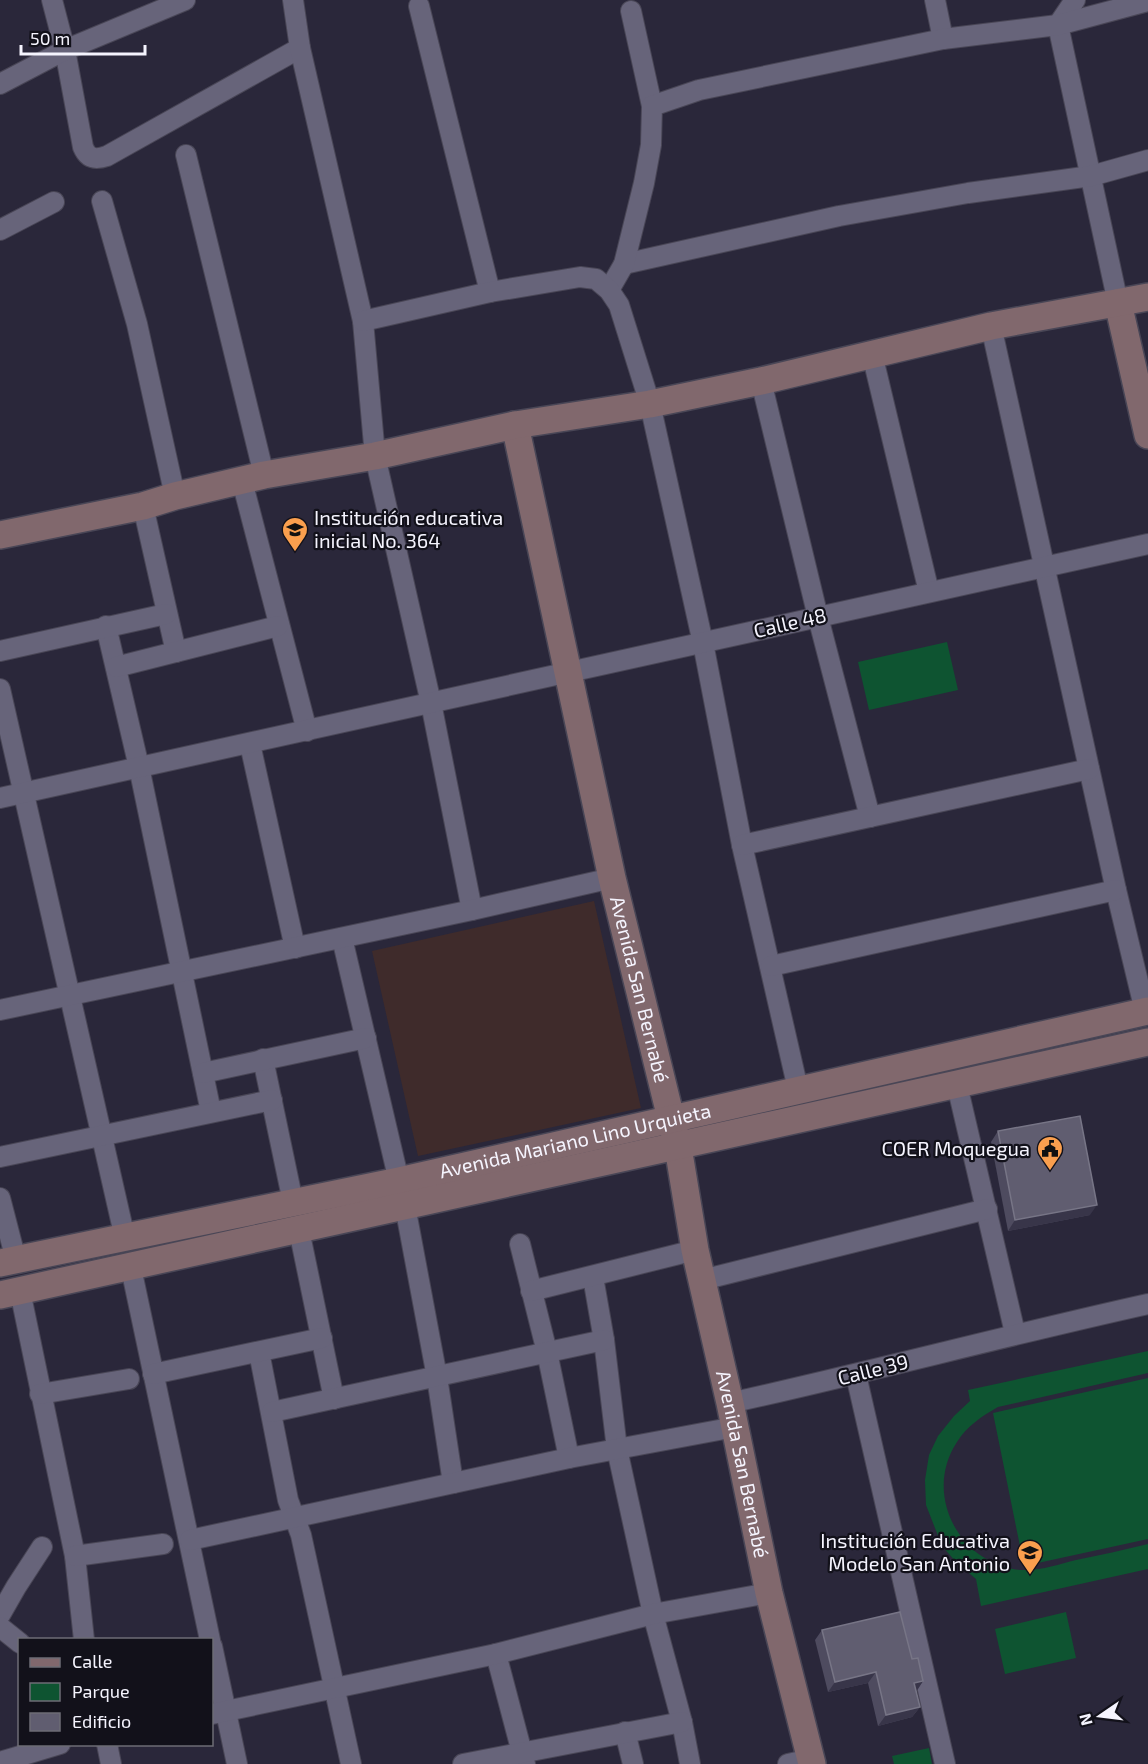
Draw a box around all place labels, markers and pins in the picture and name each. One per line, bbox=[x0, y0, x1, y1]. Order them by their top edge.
place label: Institución educativa inicial No. 364 bbox=[314, 505, 503, 552]
school or university icon: Institución educativa inicial No. 364 bbox=[280, 515, 310, 553]
public building icon: COER Moquegua bbox=[1035, 1134, 1065, 1172]
place label: COER Moquegua bbox=[881, 1136, 1030, 1160]
place label: Institución Educativa Modelo San Antonio bbox=[820, 1528, 1010, 1575]
school or university icon: Institución Educativa Modelo San Antonio bbox=[1015, 1538, 1045, 1576]

